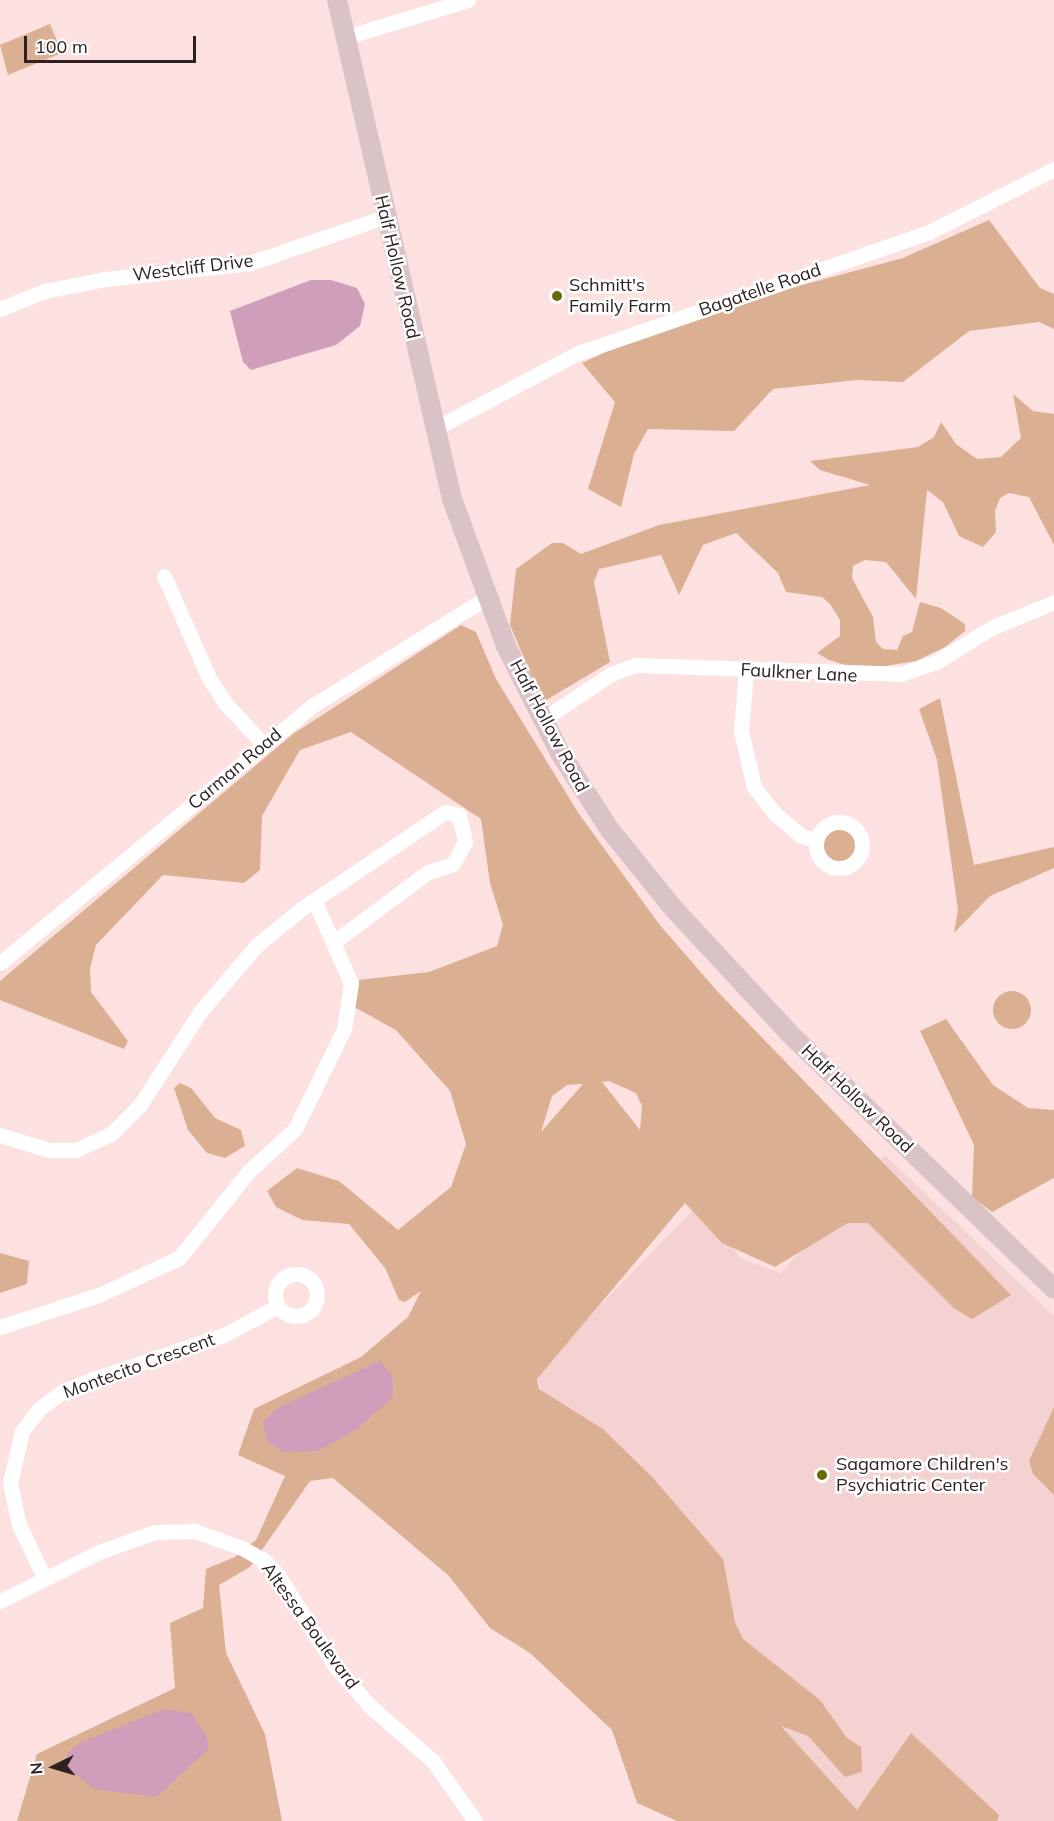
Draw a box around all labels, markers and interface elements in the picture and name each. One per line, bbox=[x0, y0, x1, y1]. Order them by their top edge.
scale bar bbox=[27, 24, 200, 62]
text: 100 m bbox=[35, 35, 88, 58]
street label: Half Hollow Road bbox=[370, 193, 424, 341]
street label: Westcliff Drive bbox=[131, 250, 255, 286]
street label: Bagatelle Road bbox=[696, 259, 824, 321]
place label: Schmitt's Family Farm bbox=[569, 275, 671, 318]
marker: Schmitt's Family Farm bbox=[550, 289, 564, 303]
street label: Half Hollow Road bbox=[505, 656, 593, 796]
street label: Faulkner Lane bbox=[740, 659, 858, 687]
street label: Carman Road bbox=[184, 724, 286, 814]
street label: Half Hollow Road bbox=[797, 1040, 917, 1158]
street label: Montecito Crescent bbox=[60, 1329, 218, 1403]
place label: Sagamore Children's Psychiatric Center bbox=[836, 1454, 1009, 1496]
marker: Sagamore Children's Psychiatric Center bbox=[813, 1466, 831, 1484]
street label: Altessa Boulevard bbox=[257, 1559, 363, 1693]
north arrow bbox=[24, 1737, 84, 1797]
text: N bbox=[26, 1762, 47, 1775]

